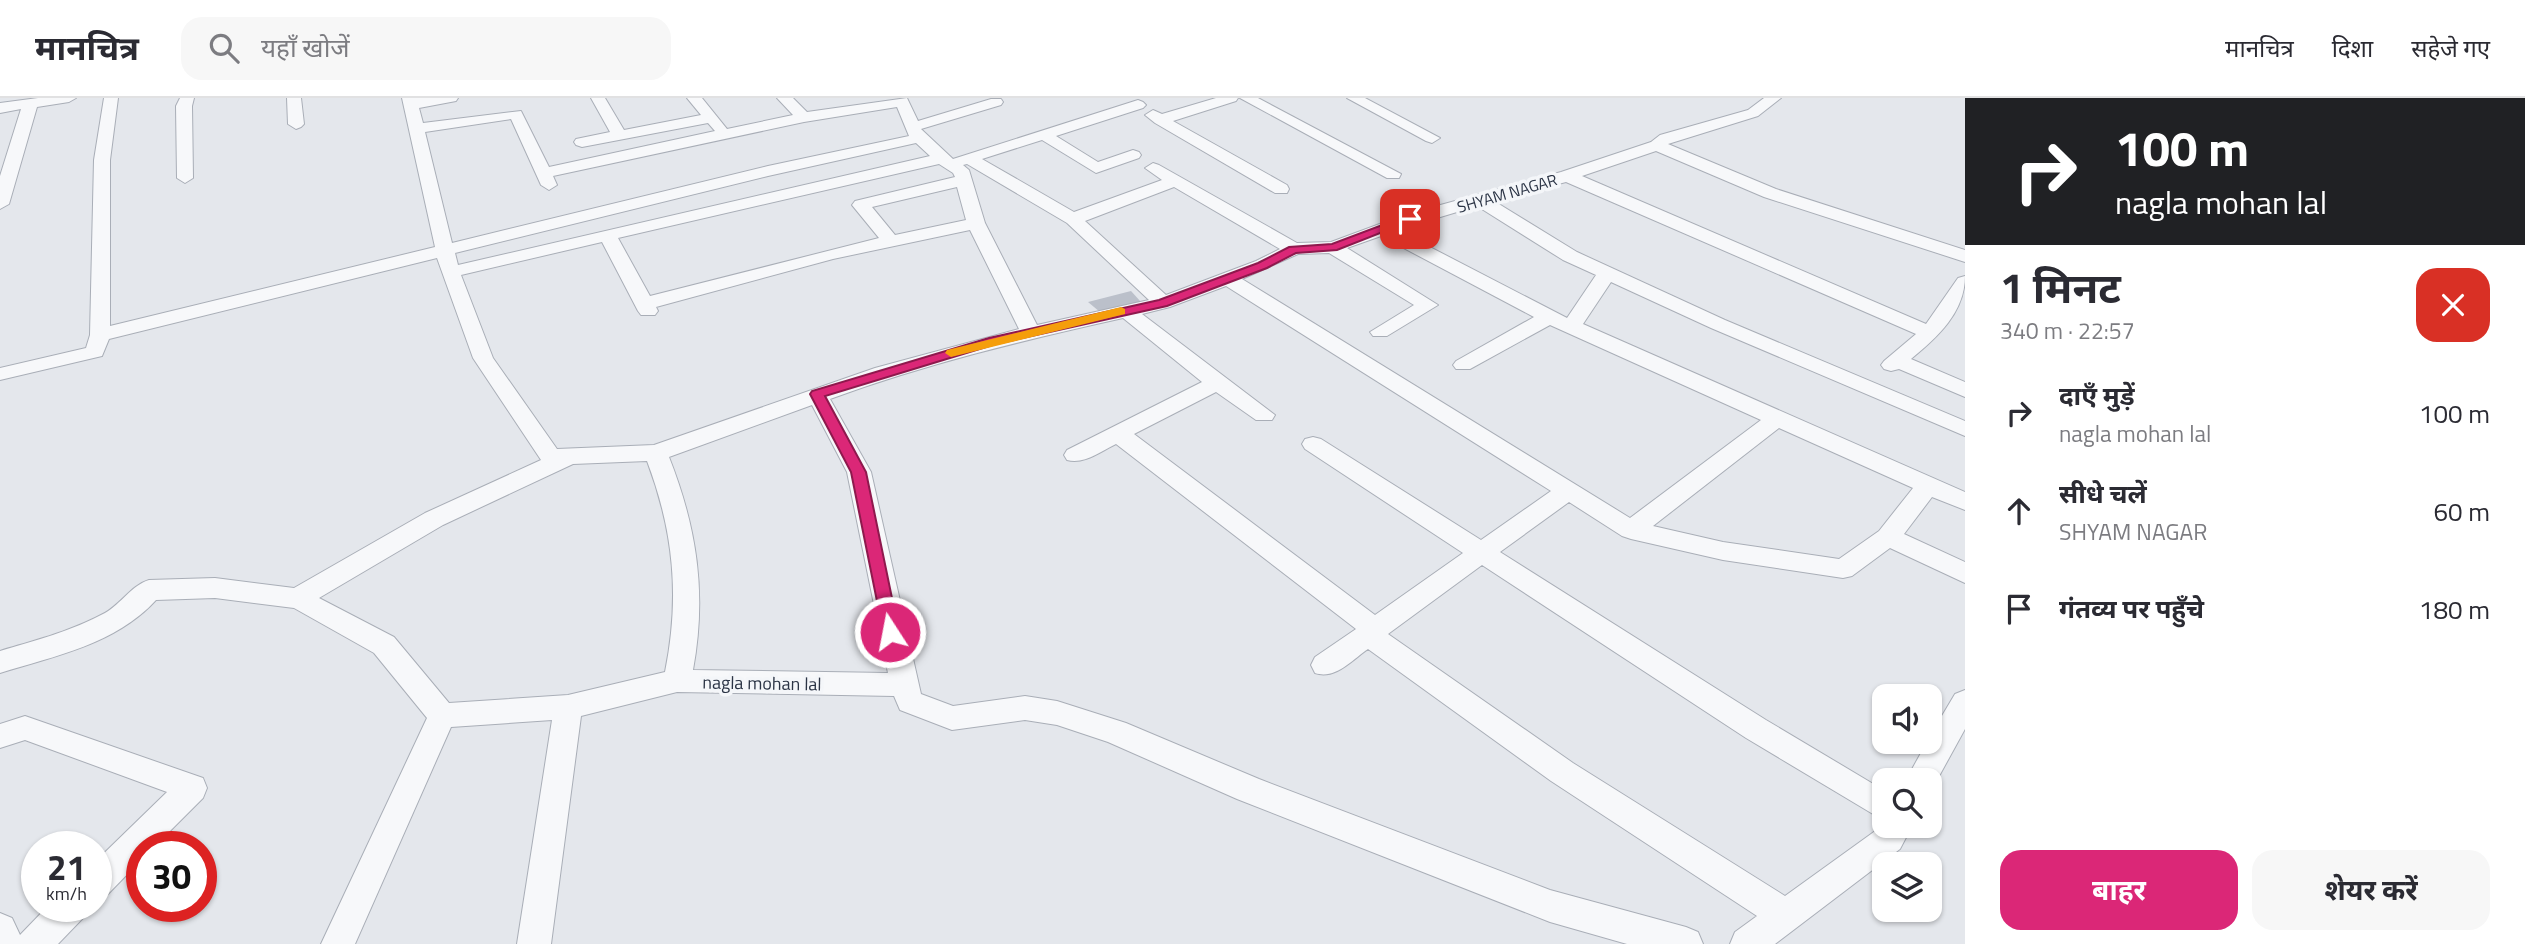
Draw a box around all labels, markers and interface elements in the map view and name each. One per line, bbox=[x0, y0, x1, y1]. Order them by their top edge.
search box bbox=[181, 17, 671, 80]
text: मानचित्र bbox=[35, 23, 139, 73]
text: यहाँ खोजें bbox=[261, 28, 350, 67]
icon: search bbox=[205, 29, 243, 67]
text: मानचित्र bbox=[2225, 30, 2294, 66]
text: दिशा bbox=[2332, 30, 2373, 66]
text: सहेजे गए bbox=[2411, 30, 2490, 66]
text: 100 m bbox=[2115, 110, 2249, 185]
icon: right bbox=[2000, 126, 2091, 217]
street label: SHYAM NAGAR bbox=[1454, 167, 1560, 219]
text: nagla mohan lal bbox=[2115, 178, 2327, 226]
pin bbox=[1380, 189, 1440, 249]
icon: arrive bbox=[1391, 200, 1429, 238]
text: 1 मिनट bbox=[2000, 255, 2121, 319]
button: close bbox=[2416, 268, 2490, 342]
text: 340 m · 22:57 bbox=[2000, 313, 2135, 348]
text: दाएँ मुड़ें bbox=[2059, 376, 2135, 415]
icon: right bbox=[2000, 394, 2038, 432]
text: 100 m bbox=[2419, 394, 2490, 433]
text: nagla mohan lal bbox=[2059, 416, 2211, 451]
text: सीधे चलें bbox=[2059, 474, 2147, 513]
icon: ahead bbox=[2000, 492, 2038, 530]
text: 60 m bbox=[2433, 492, 2490, 531]
text: SHYAM NAGAR bbox=[2059, 514, 2207, 549]
text: गंतव्य पर पहुँचे bbox=[2059, 589, 2204, 628]
icon: arrive bbox=[2000, 590, 2038, 628]
text: 180 m bbox=[2419, 590, 2490, 629]
position arrow bbox=[853, 595, 927, 669]
street label: nagla mohan lal bbox=[702, 668, 822, 698]
map controls bbox=[1872, 684, 1942, 922]
button: sound bbox=[1872, 684, 1942, 754]
button: search bbox=[1872, 768, 1942, 838]
speed limit sign: 30 bbox=[126, 831, 217, 922]
text: 21 bbox=[47, 840, 86, 894]
button: बाहर bbox=[2000, 850, 2238, 930]
button: शेयर करें bbox=[2252, 850, 2490, 930]
button: layers bbox=[1872, 852, 1942, 922]
text: km/h bbox=[46, 880, 87, 907]

